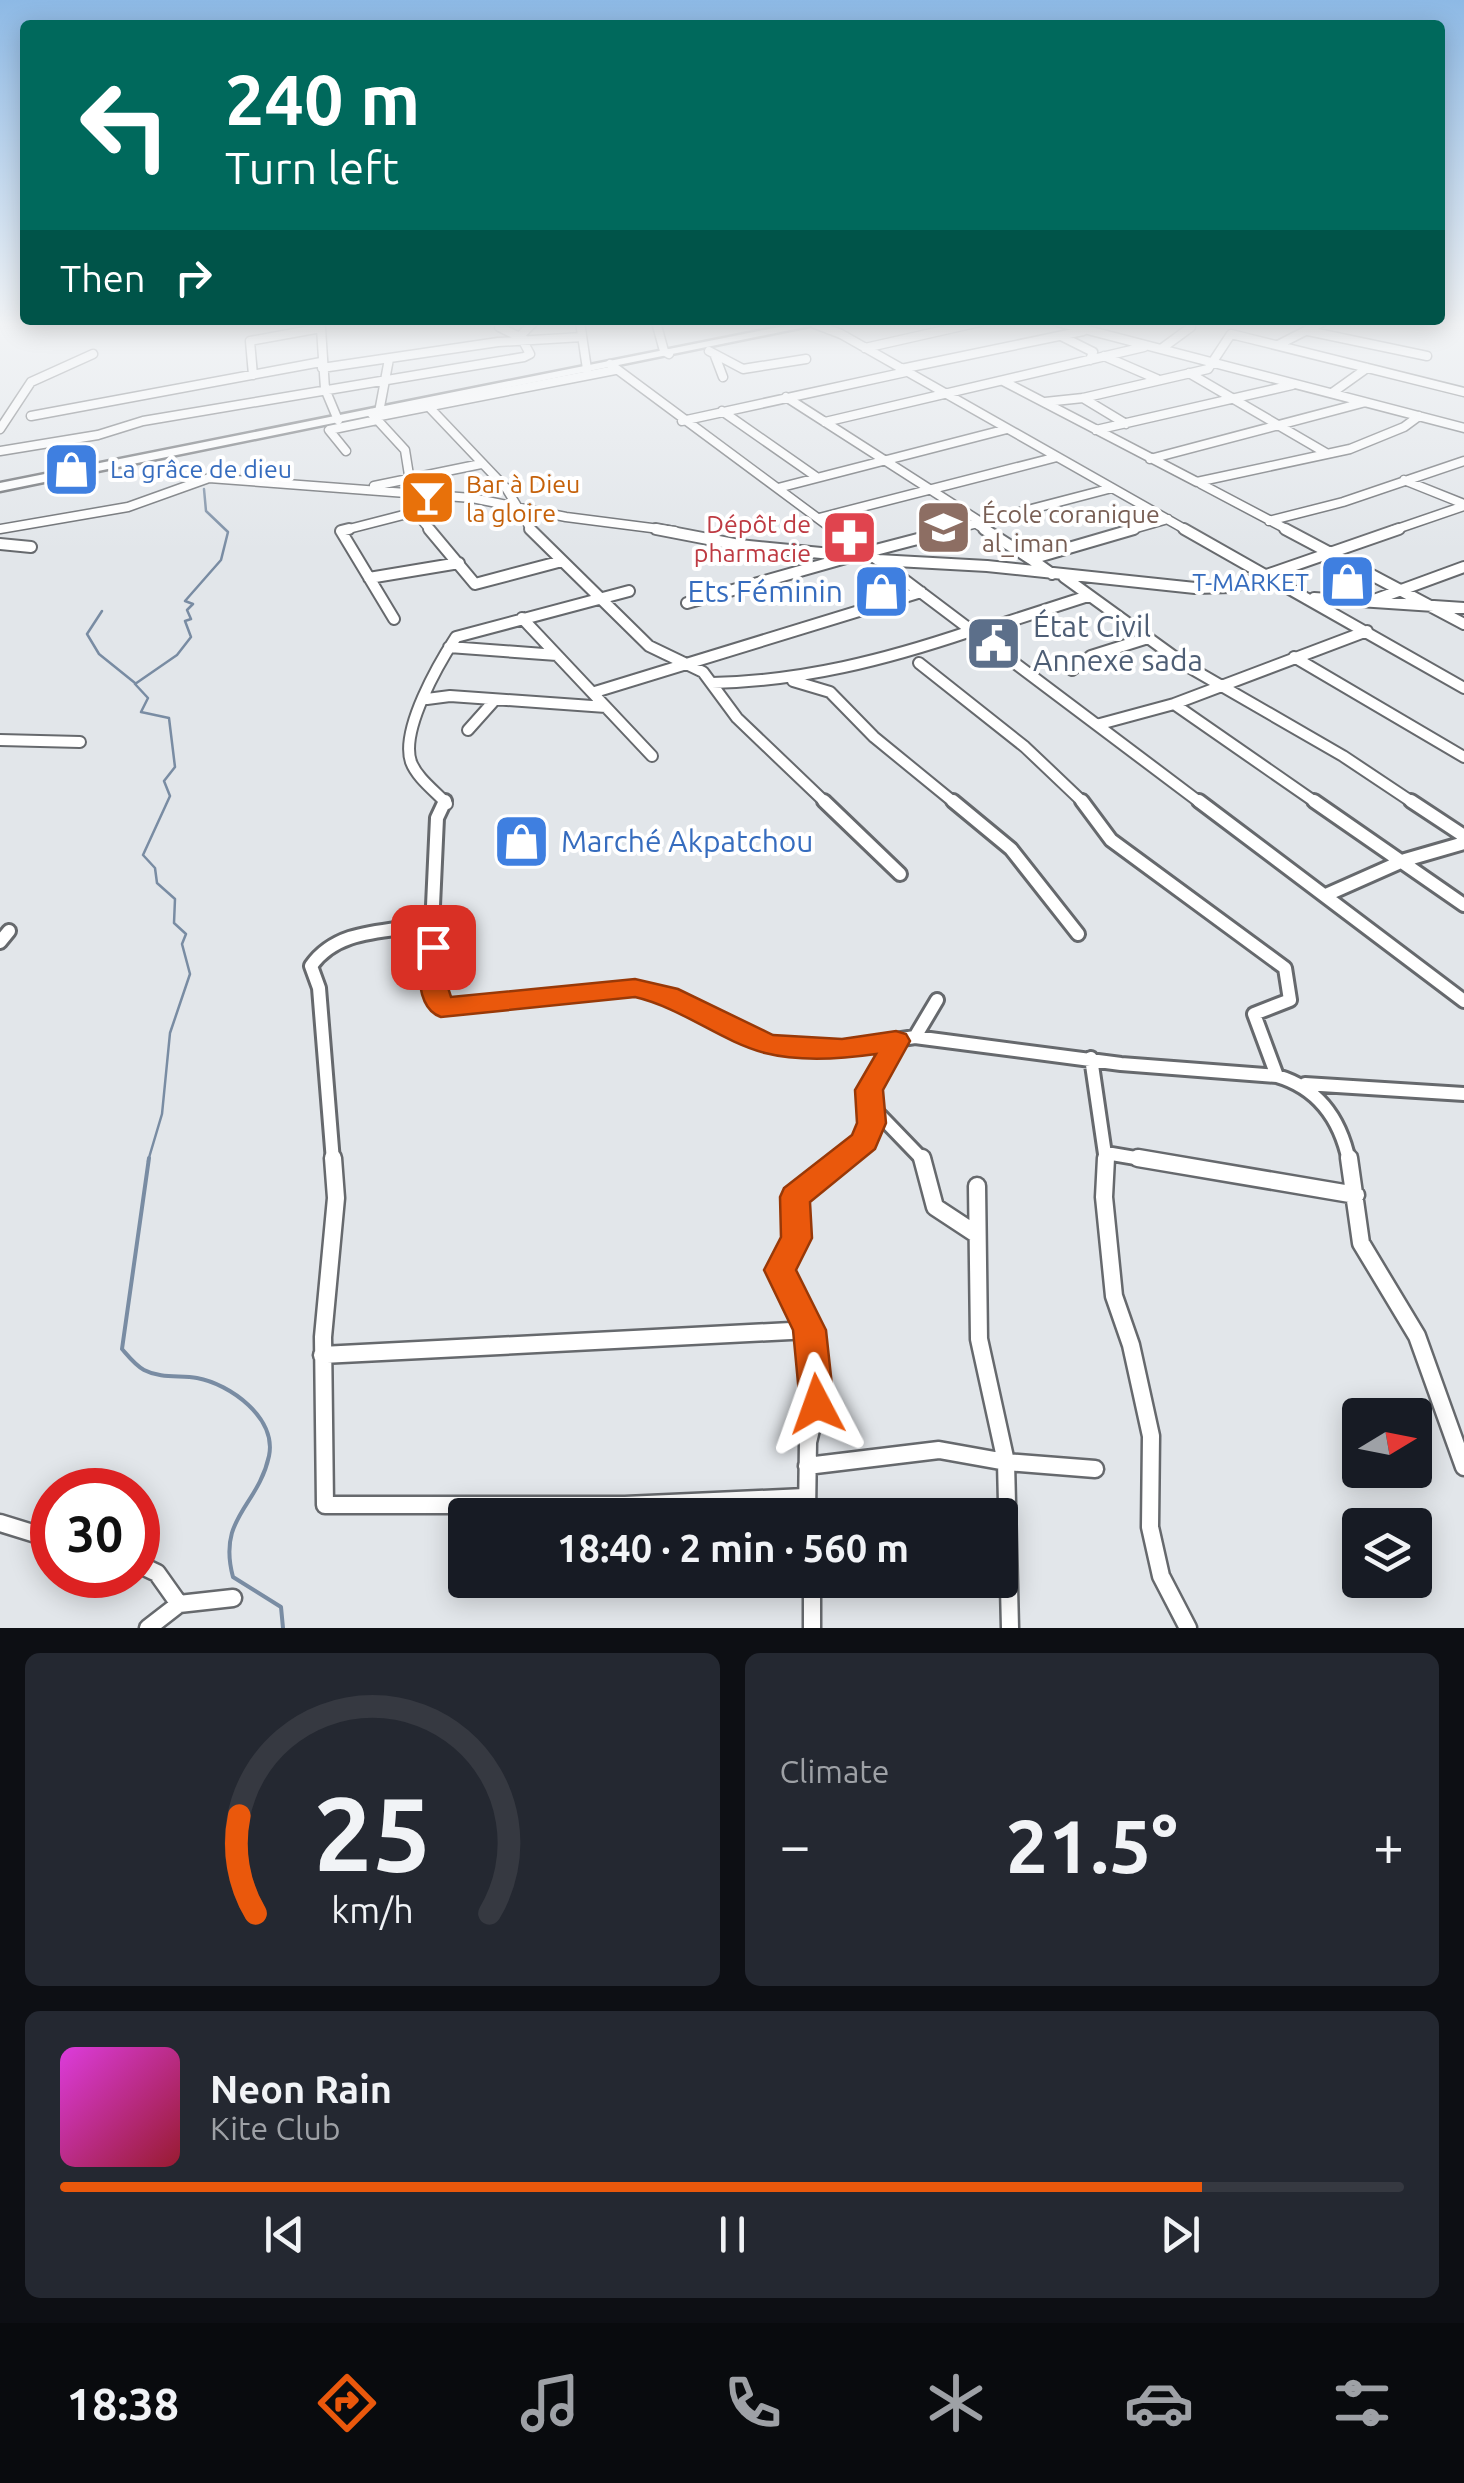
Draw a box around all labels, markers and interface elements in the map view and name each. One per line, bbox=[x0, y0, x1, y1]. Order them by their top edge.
icon: left bbox=[60, 60, 190, 190]
text: 240 m bbox=[225, 60, 420, 138]
text: Turn left bbox=[225, 142, 399, 193]
icon: right bbox=[166, 250, 221, 305]
text: Then bbox=[60, 257, 146, 299]
shop icon: La grâce de dieu bbox=[41, 439, 101, 499]
place label: La grâce de dieu bbox=[110, 455, 292, 483]
bar icon: Bar à Dieu la gloire bbox=[397, 468, 457, 528]
place label: Bar à Dieu la gloire bbox=[466, 470, 580, 527]
school or university icon: École coranique al_iman bbox=[913, 498, 973, 558]
place label: École coranique al_iman bbox=[982, 500, 1160, 557]
pharmacy icon: Dépôt de pharmacie bbox=[820, 508, 880, 568]
place label: Dépôt de pharmacie bbox=[694, 510, 811, 567]
shop icon: T-MARKET bbox=[1318, 552, 1378, 612]
shop icon: Ets Féminin bbox=[852, 562, 912, 622]
place label: T-MARKET bbox=[1192, 568, 1309, 596]
place label: Ets Féminin bbox=[687, 574, 843, 608]
place label: État Civil Annexe sada bbox=[1033, 608, 1203, 677]
public building icon: État Civil Annexe sada bbox=[964, 614, 1024, 674]
shop icon: Marché Akpatchou bbox=[492, 812, 552, 872]
place label: Marché Akpatchou bbox=[561, 824, 813, 858]
pin bbox=[391, 905, 476, 990]
icon: arrive bbox=[406, 920, 461, 975]
position arrow bbox=[765, 1352, 869, 1456]
north arrow bbox=[1342, 1398, 1432, 1488]
map controls bbox=[1342, 1398, 1432, 1598]
speed limit sign: 30 bbox=[30, 1468, 160, 1598]
button: layers bbox=[1342, 1508, 1432, 1598]
text: 18:40 · 2 min · 560 m bbox=[557, 1527, 909, 1569]
text: Climate bbox=[780, 1753, 890, 1789]
text: 25 bbox=[314, 1774, 431, 1891]
text: 21.5° bbox=[1006, 1803, 1178, 1887]
text: − bbox=[780, 1814, 811, 1875]
text: + bbox=[1373, 1814, 1404, 1875]
text: km/h bbox=[331, 1890, 414, 1930]
text: Neon Rain bbox=[210, 2068, 392, 2110]
text: Kite Club bbox=[210, 2110, 340, 2146]
icon: previous bbox=[257, 2207, 312, 2262]
icon: pause bbox=[705, 2207, 760, 2262]
icon: next bbox=[1153, 2207, 1208, 2262]
icon: directions bbox=[312, 2368, 382, 2438]
icon: music bbox=[515, 2368, 585, 2438]
icon: phone bbox=[718, 2368, 788, 2438]
icon: climate bbox=[921, 2368, 991, 2438]
icon: car bbox=[1124, 2368, 1194, 2438]
icon: filters bbox=[1327, 2368, 1397, 2438]
text: 18:38 bbox=[67, 2378, 179, 2429]

